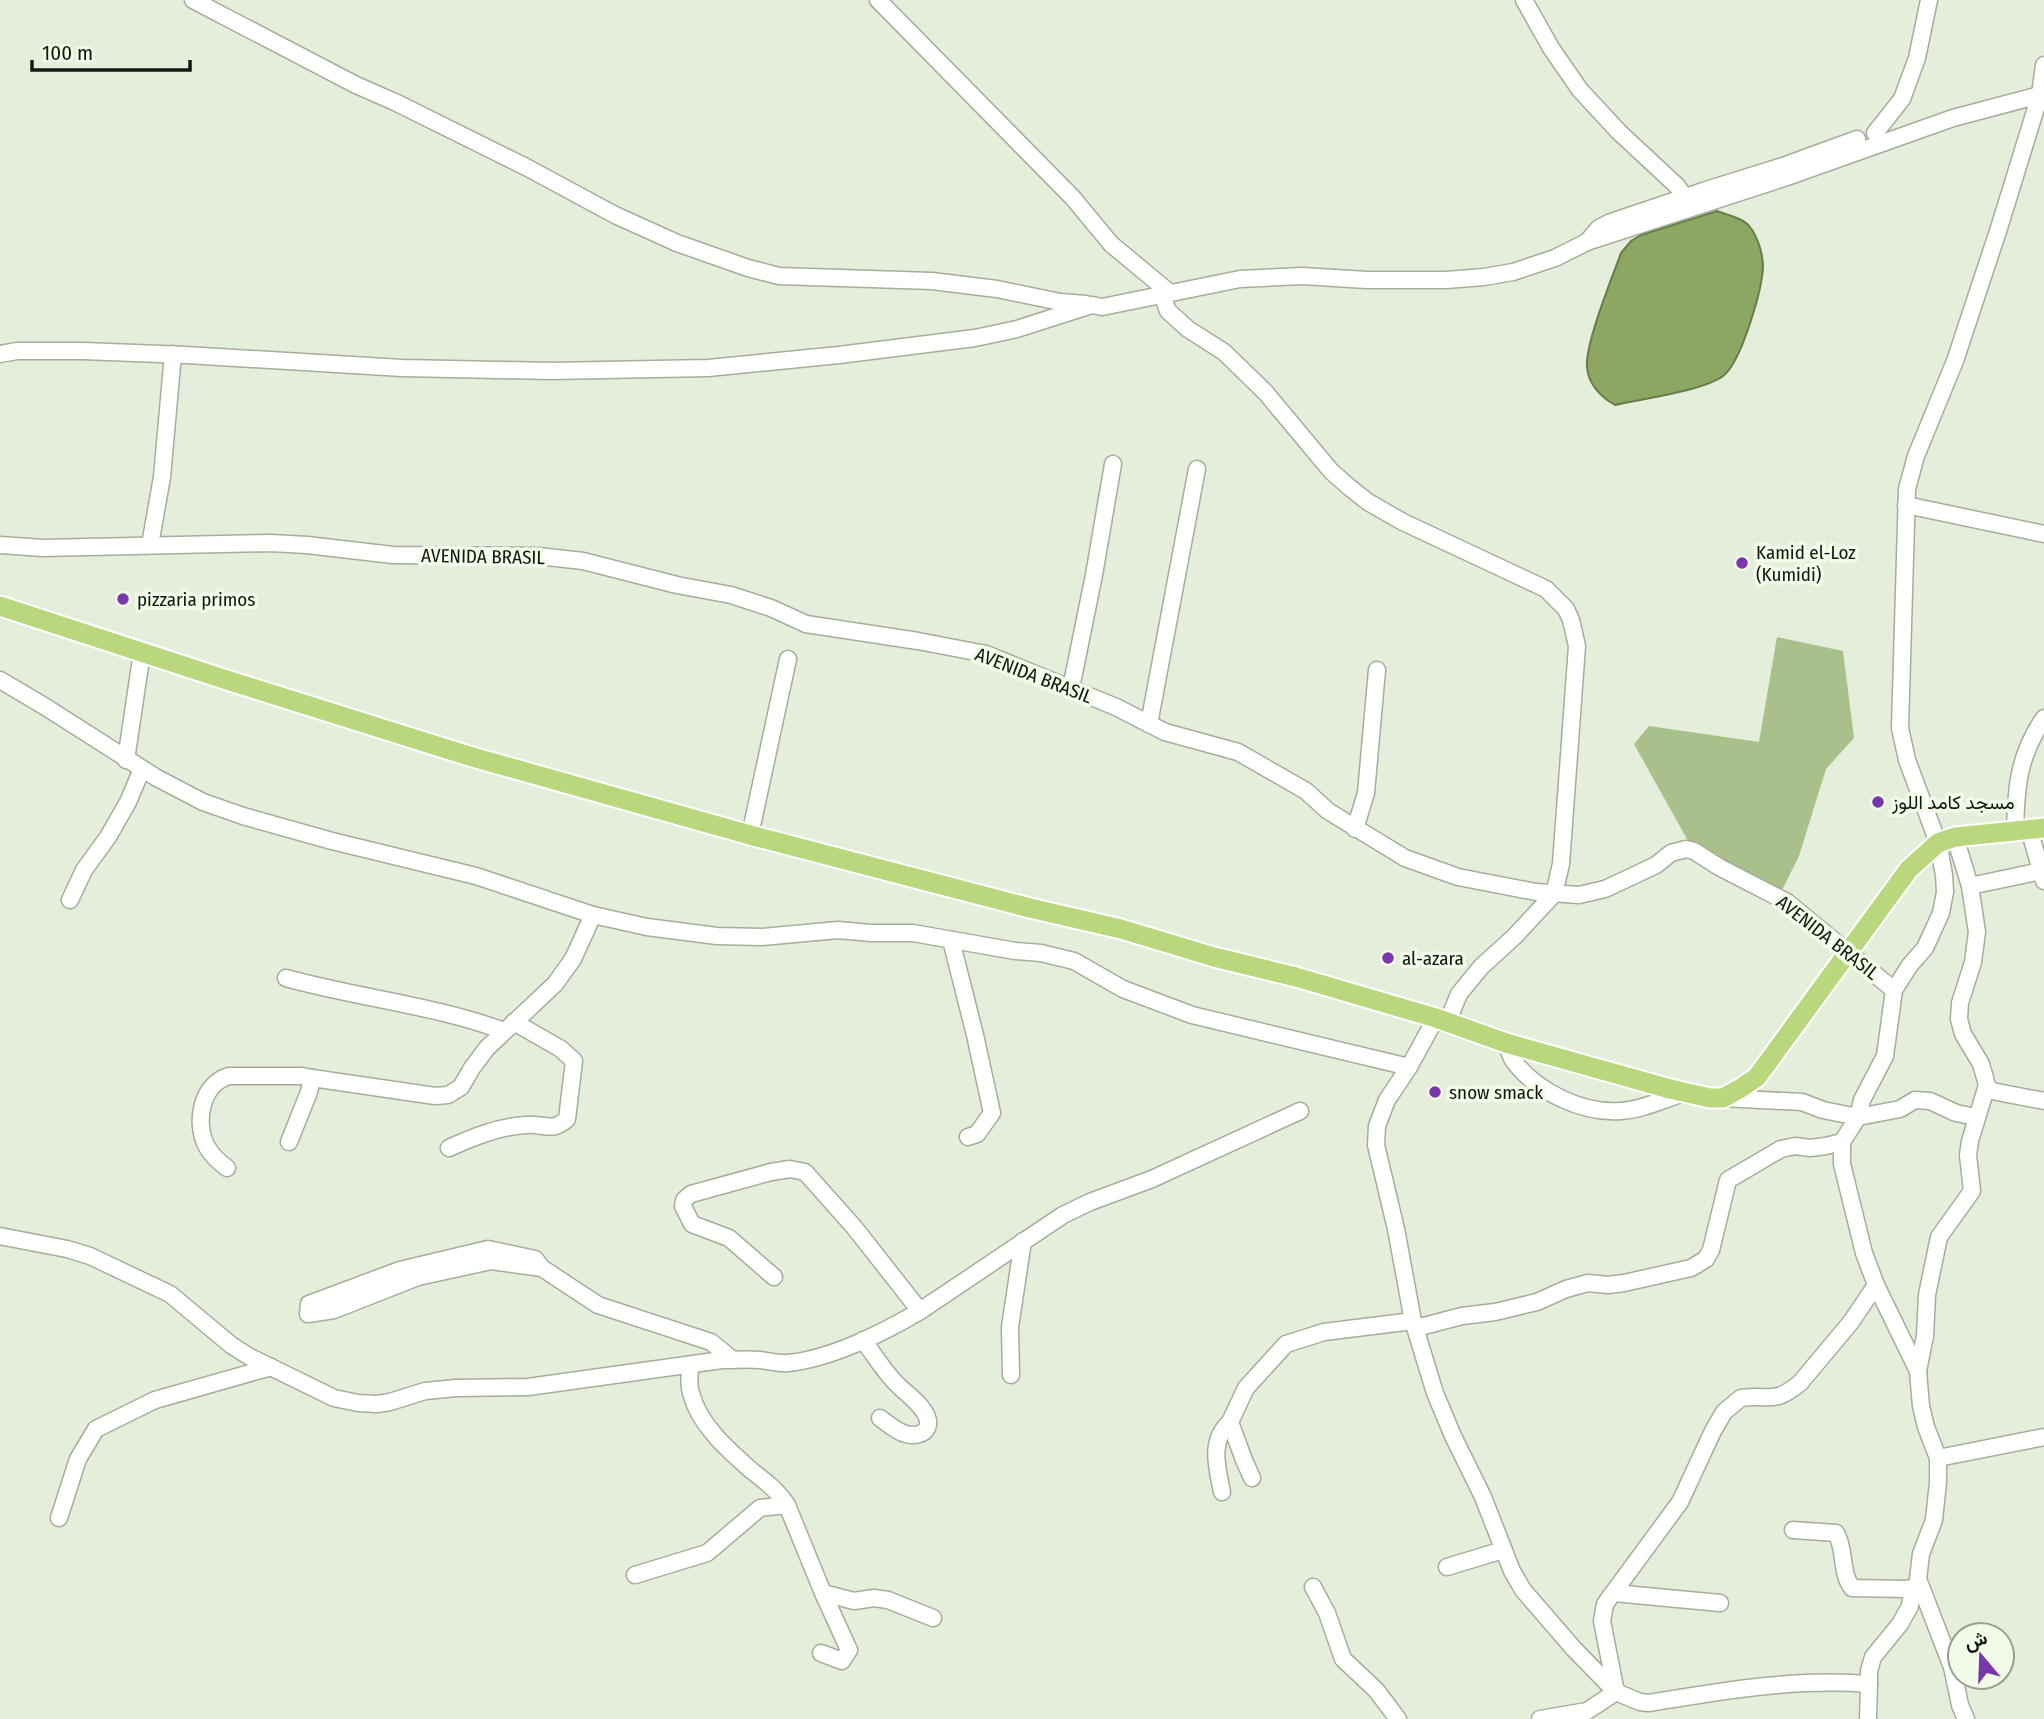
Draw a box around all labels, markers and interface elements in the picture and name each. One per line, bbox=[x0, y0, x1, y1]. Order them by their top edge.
scale bar bbox=[32, 28, 189, 72]
text: 100 m bbox=[42, 40, 93, 66]
place label: Kamid el-Loz (Kumidi) bbox=[1756, 541, 1856, 586]
street label: AVENIDA BRASIL bbox=[421, 544, 546, 569]
marker: Kamid el-Loz (Kumidi) bbox=[1734, 555, 1750, 571]
place label: pizzaria primos bbox=[137, 588, 255, 611]
marker: pizzaria primos bbox=[115, 591, 131, 607]
street label: AVENIDA BRASIL bbox=[972, 643, 1096, 709]
place label: مسجد كامد اللوز bbox=[1891, 791, 2015, 814]
marker: مسجد كامد اللوز bbox=[1870, 794, 1886, 810]
street label: AVENIDA BRASIL bbox=[1772, 890, 1884, 985]
place label: al-azara bbox=[1402, 947, 1464, 970]
marker: al-azara bbox=[1380, 950, 1396, 966]
place label: snow smack bbox=[1449, 1081, 1543, 1104]
marker: snow smack bbox=[1427, 1084, 1443, 1100]
north arrow bbox=[1946, 1621, 2016, 1691]
text: ش bbox=[1961, 1626, 1990, 1655]

